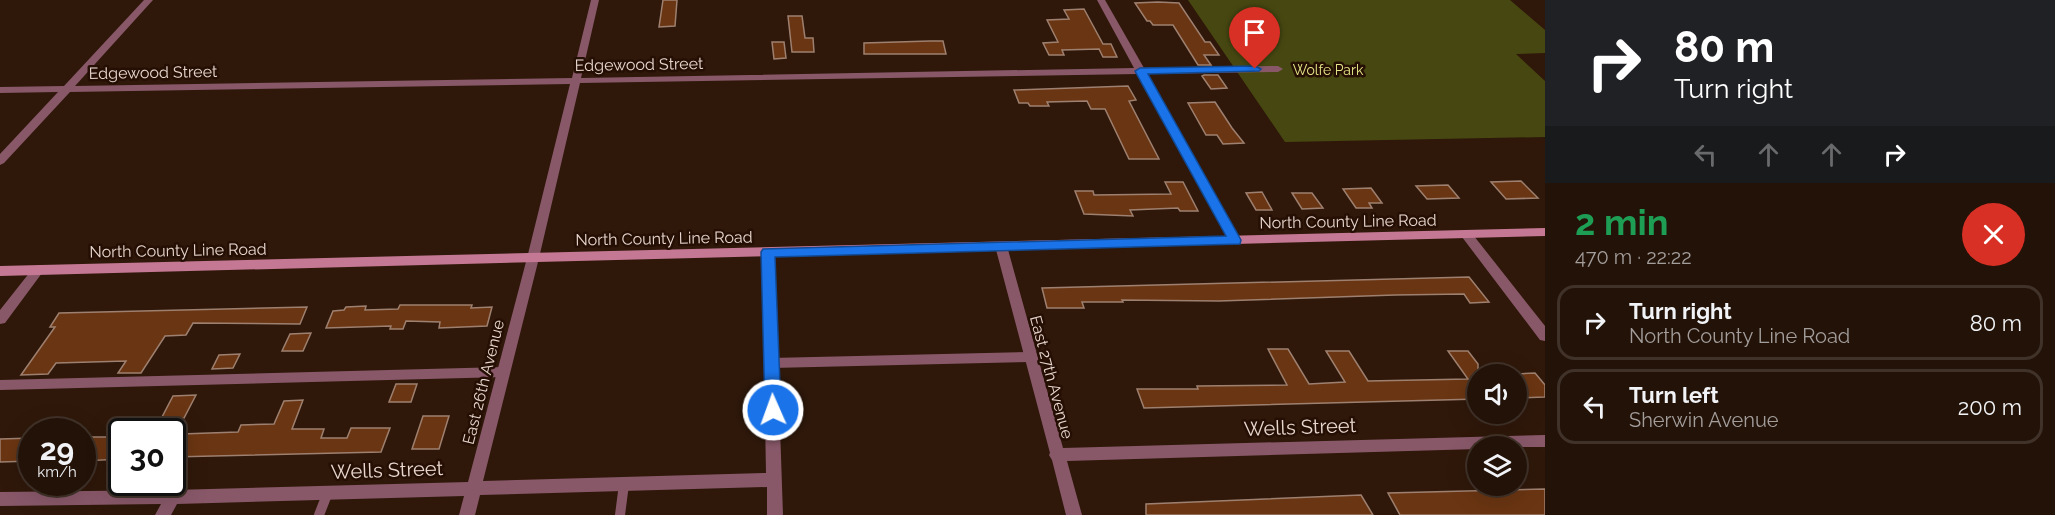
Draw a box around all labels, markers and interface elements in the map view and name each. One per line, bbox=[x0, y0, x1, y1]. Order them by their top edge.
pin bbox=[1229, 7, 1280, 69]
icon: arrive bbox=[1238, 16, 1271, 49]
text: 80 m bbox=[1674, 23, 1774, 72]
icon: right bbox=[1575, 24, 1653, 102]
street label: Edgewood Street bbox=[575, 54, 704, 75]
street label: Edgewood Street bbox=[89, 62, 218, 83]
park label: Wolfe Park bbox=[1293, 62, 1364, 78]
text: Turn right bbox=[1674, 73, 1793, 104]
icon: left bbox=[1689, 138, 1722, 171]
icon: ahead bbox=[1752, 138, 1785, 171]
icon: ahead bbox=[1815, 138, 1848, 171]
icon: right bbox=[1878, 138, 1911, 171]
text: 2 min bbox=[1575, 201, 1668, 243]
button: close bbox=[1962, 203, 2025, 266]
street label: North County Line Road bbox=[1259, 210, 1437, 233]
street label: North County Line Road bbox=[575, 227, 753, 250]
street label: North County Line Road bbox=[89, 239, 267, 262]
text: 470 m · 22:22 bbox=[1575, 245, 1692, 269]
text: Turn right bbox=[1629, 298, 1732, 324]
icon: right bbox=[1578, 306, 1611, 339]
text: 80 m bbox=[1970, 310, 2022, 336]
street label: East 27th Avenue bbox=[1026, 313, 1077, 441]
street label: East 26th Avenue bbox=[459, 318, 508, 447]
text: North County Line Road bbox=[1629, 324, 1850, 348]
map controls bbox=[1467, 364, 1527, 496]
button: sound bbox=[1467, 364, 1527, 424]
position arrow bbox=[741, 378, 805, 442]
text: Turn left bbox=[1629, 382, 1719, 408]
icon: left bbox=[1578, 390, 1611, 423]
text: 200 m bbox=[1958, 394, 2022, 420]
text: Sherwin Avenue bbox=[1629, 408, 1779, 432]
street label: Wells Street bbox=[1243, 413, 1357, 441]
speed limit sign: 30 bbox=[108, 418, 186, 496]
text: 29 bbox=[40, 432, 74, 467]
button: layers bbox=[1467, 436, 1527, 496]
street label: Wells Street bbox=[330, 456, 444, 484]
text: km/h bbox=[37, 463, 77, 481]

